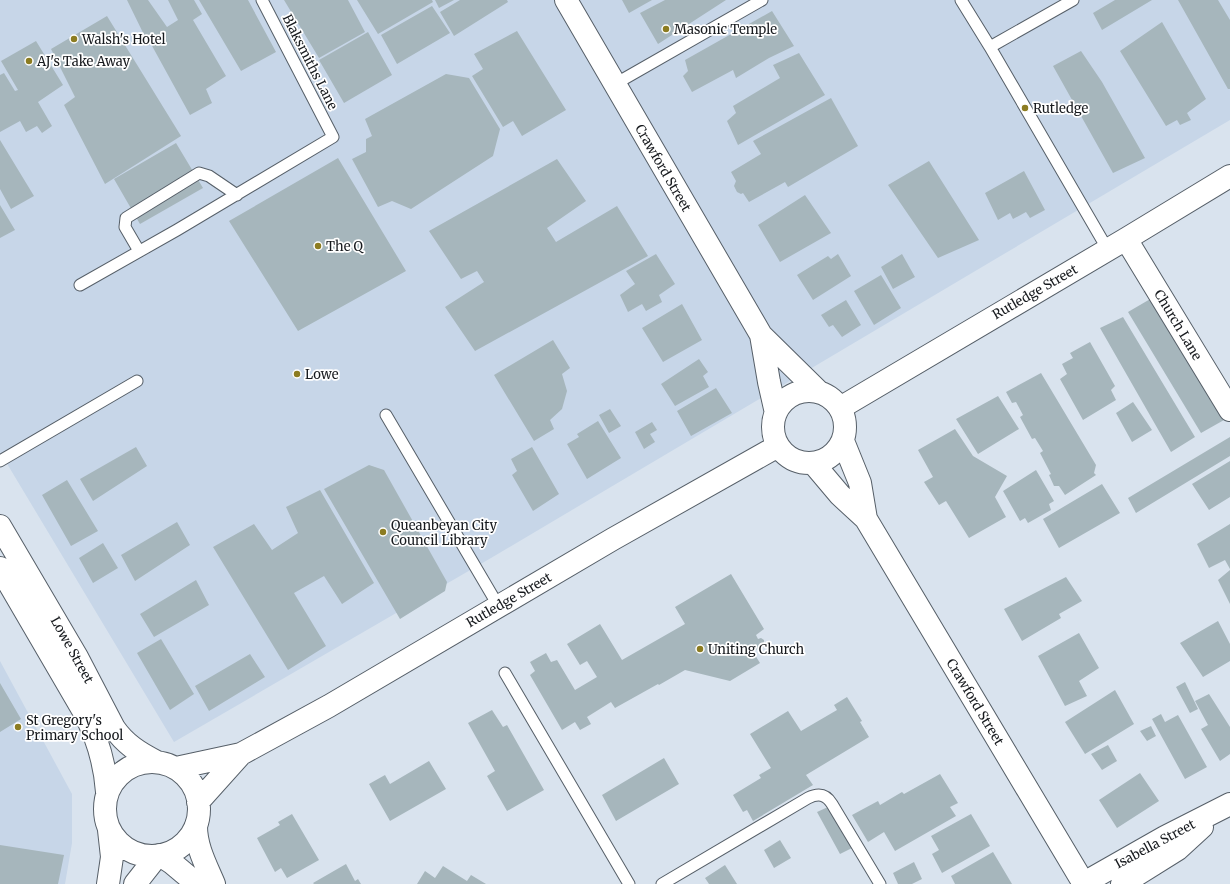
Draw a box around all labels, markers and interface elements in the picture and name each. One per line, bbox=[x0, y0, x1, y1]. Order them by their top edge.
street label: Blaksmiths Lane bbox=[279, 11, 341, 113]
place label: Masonic Temple bbox=[674, 21, 777, 38]
marker: Masonic Temple bbox=[661, 24, 671, 34]
place label: Walsh's Hotel bbox=[81, 31, 166, 48]
marker: Walsh's Hotel bbox=[69, 34, 79, 44]
place label: AJ's Take Away bbox=[36, 53, 131, 70]
marker: AJ's Take Away bbox=[24, 56, 34, 66]
place label: Rutledge bbox=[1033, 100, 1089, 117]
marker: Rutledge bbox=[1020, 103, 1030, 113]
street label: Crawford Street bbox=[631, 121, 695, 215]
place label: The Q bbox=[326, 238, 365, 255]
marker: The Q bbox=[313, 241, 323, 251]
street label: Rutledge Street bbox=[989, 261, 1081, 323]
street label: Church Lane bbox=[1150, 287, 1206, 364]
place label: Lowe bbox=[305, 366, 339, 383]
marker: Lowe bbox=[292, 369, 302, 379]
place label: Queanbeyan City Council Library bbox=[391, 517, 497, 549]
marker: Queanbeyan City Council Library bbox=[378, 527, 388, 537]
street label: Rutledge Street bbox=[463, 569, 555, 631]
street label: Lowe Street bbox=[47, 614, 97, 686]
place label: Uniting Church bbox=[708, 641, 804, 658]
marker: Uniting Church bbox=[695, 644, 705, 654]
street label: Crawford Street bbox=[943, 656, 1007, 748]
place label: St Gregory's Primary School bbox=[26, 712, 123, 744]
marker: St Gregory's Primary School bbox=[13, 722, 23, 732]
street label: Isabella Street bbox=[1112, 816, 1198, 872]

